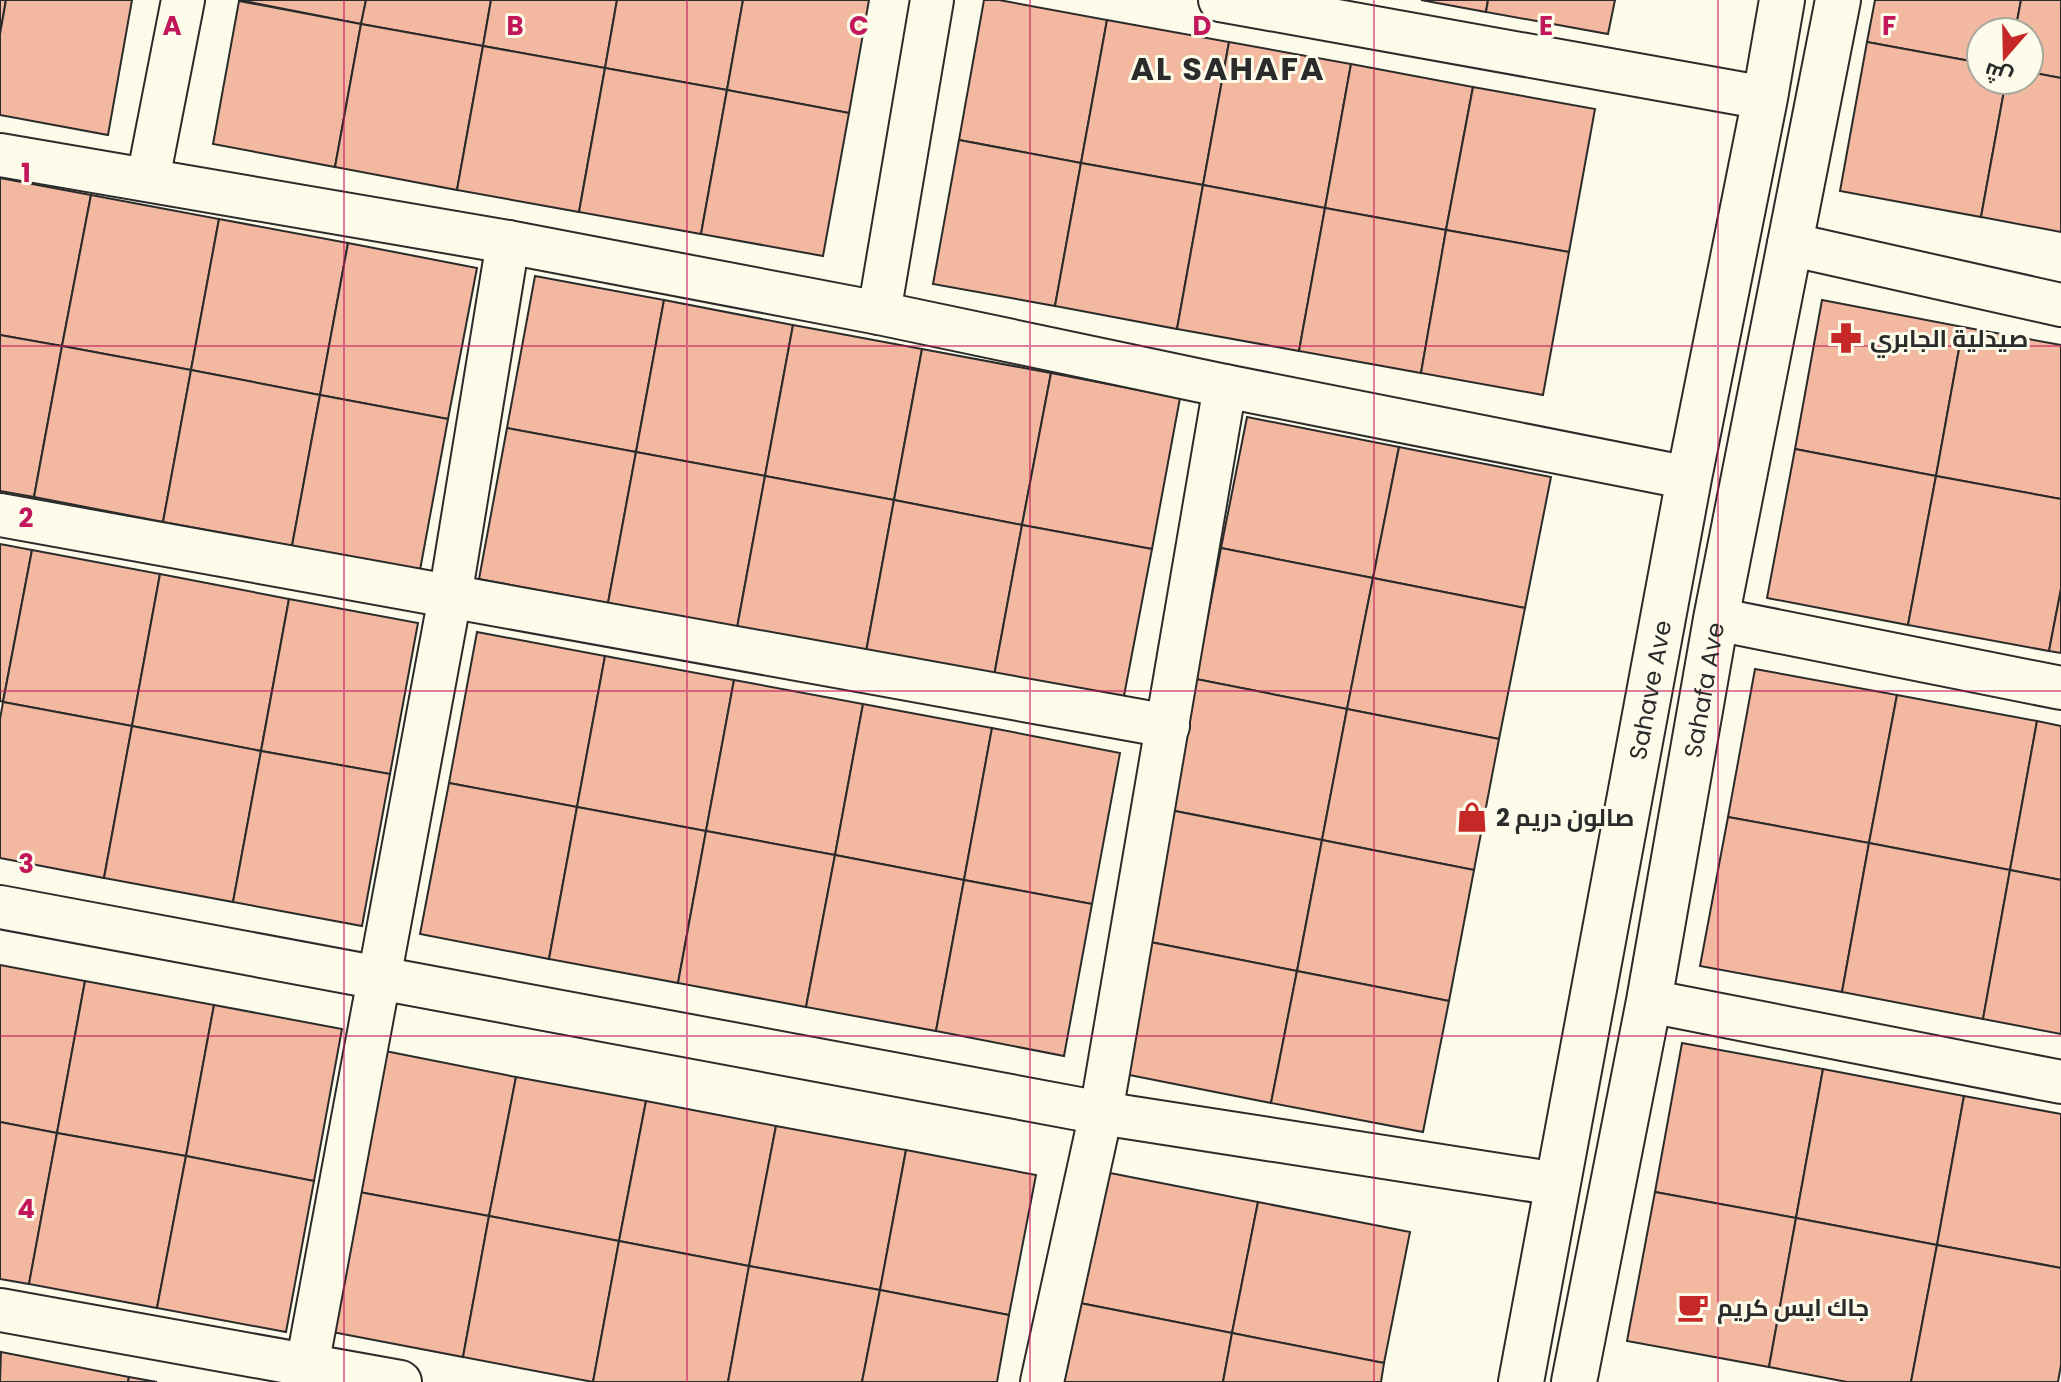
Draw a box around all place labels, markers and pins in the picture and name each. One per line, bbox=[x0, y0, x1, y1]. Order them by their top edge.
pharmacy icon: صيدلية الجابري bbox=[1829, 321, 1863, 355]
place label: صيدلية الجابري bbox=[1870, 322, 2028, 358]
shop icon: صالون دريم 2 bbox=[1455, 800, 1489, 834]
place label: صالون دريم 2 bbox=[1496, 801, 1634, 834]
cafe icon: جاك ايس كريم bbox=[1676, 1290, 1710, 1324]
place label: جاك ايس كريم bbox=[1717, 1291, 1869, 1324]

